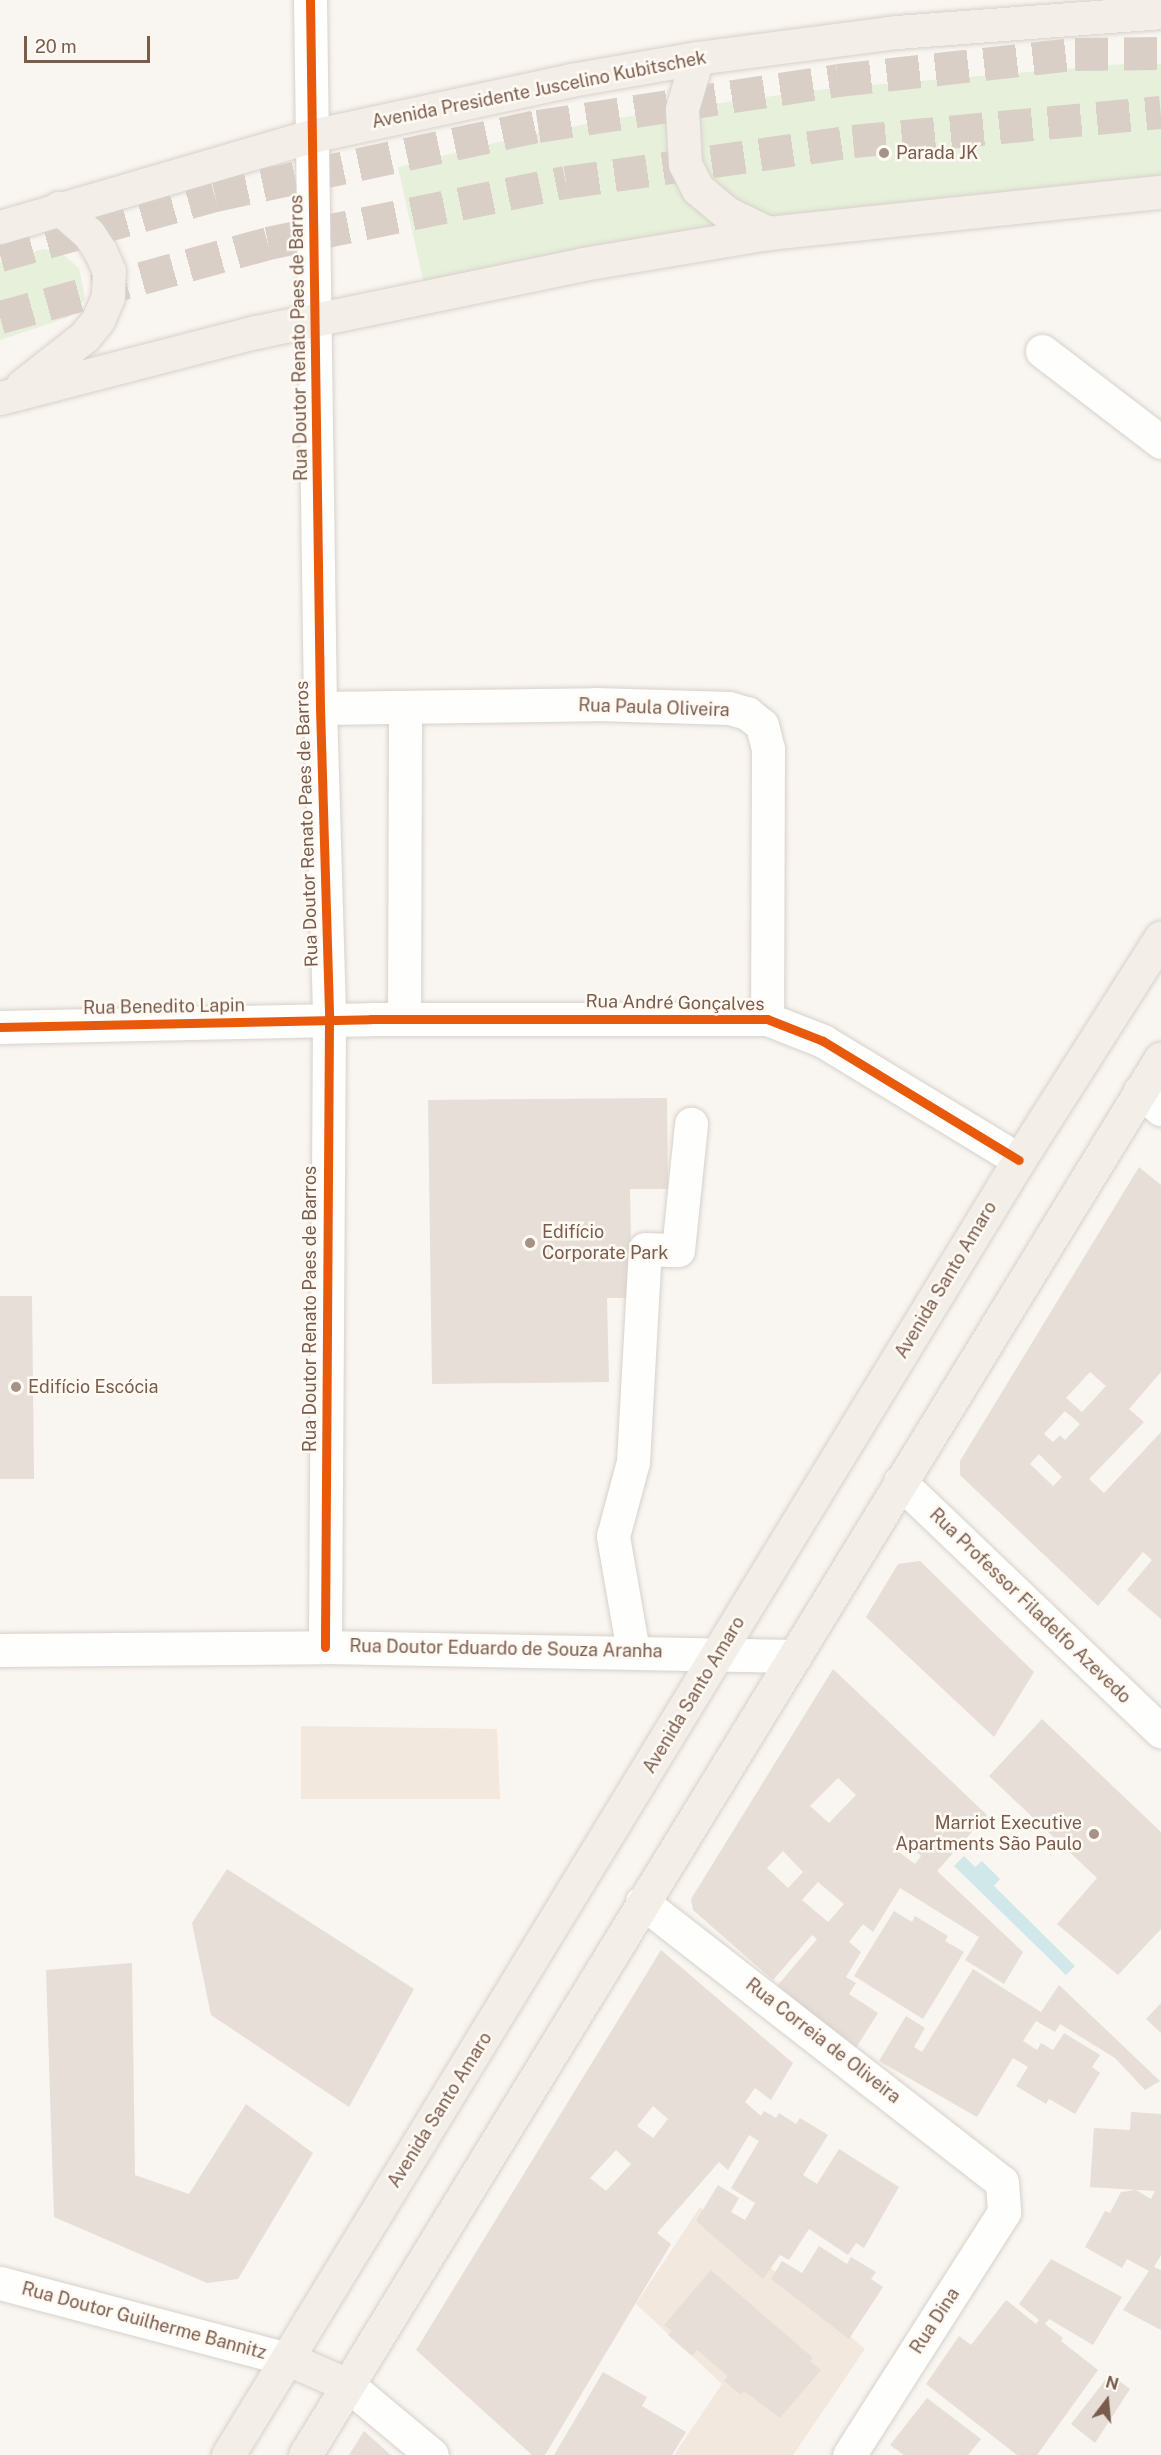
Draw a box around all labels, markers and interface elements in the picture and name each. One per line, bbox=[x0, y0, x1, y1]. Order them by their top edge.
scale bar bbox=[27, 24, 153, 62]
text: 20 m bbox=[35, 36, 77, 57]
street label: Avenida Presidente Juscelino Kubitschek bbox=[370, 47, 708, 133]
place label: Parada JK bbox=[896, 142, 978, 164]
marker: Parada JK bbox=[877, 146, 891, 160]
street label: Rua Doutor Renato Paes de Barros bbox=[286, 194, 312, 482]
street label: Rua Doutor Renato Paes de Barros bbox=[291, 680, 323, 968]
street label: Rua Paula Oliveira bbox=[578, 695, 730, 721]
street label: Rua André Gonçalves bbox=[585, 991, 765, 1015]
street label: Rua Benedito Lapin bbox=[83, 995, 245, 1019]
street label: Rua Doutor Renato Paes de Barros bbox=[299, 1166, 321, 1452]
street label: Avenida Santo Amaro bbox=[891, 1198, 1001, 1362]
place label: Edifício Corporate Park bbox=[542, 1222, 668, 1264]
marker: Edifício Corporate Park bbox=[523, 1236, 537, 1250]
place label: Edifício Escócia bbox=[28, 1376, 159, 1398]
marker: Edifício Escócia bbox=[9, 1380, 23, 1394]
street label: Rua Professor Filadelfo Azevedo bbox=[925, 1504, 1135, 1708]
street label: Avenida Santo Amaro bbox=[639, 1613, 749, 1777]
street label: Rua Doutor Eduardo de Souza Aranha bbox=[349, 1635, 663, 1663]
place label: Marriot Executive Apartments São Paulo bbox=[895, 1813, 1082, 1856]
marker: Marriot Executive Apartments São Paulo bbox=[1087, 1827, 1101, 1841]
street label: Rua Correia de Oliveira bbox=[741, 1974, 905, 2108]
street label: Avenida Santo Amaro bbox=[383, 2028, 497, 2192]
street label: Rua Doutor Guilherme Bannitz bbox=[19, 2278, 269, 2364]
street label: Rua Dina bbox=[906, 2284, 964, 2358]
north arrow bbox=[1077, 2371, 1137, 2431]
text: N bbox=[1103, 2372, 1121, 2394]

